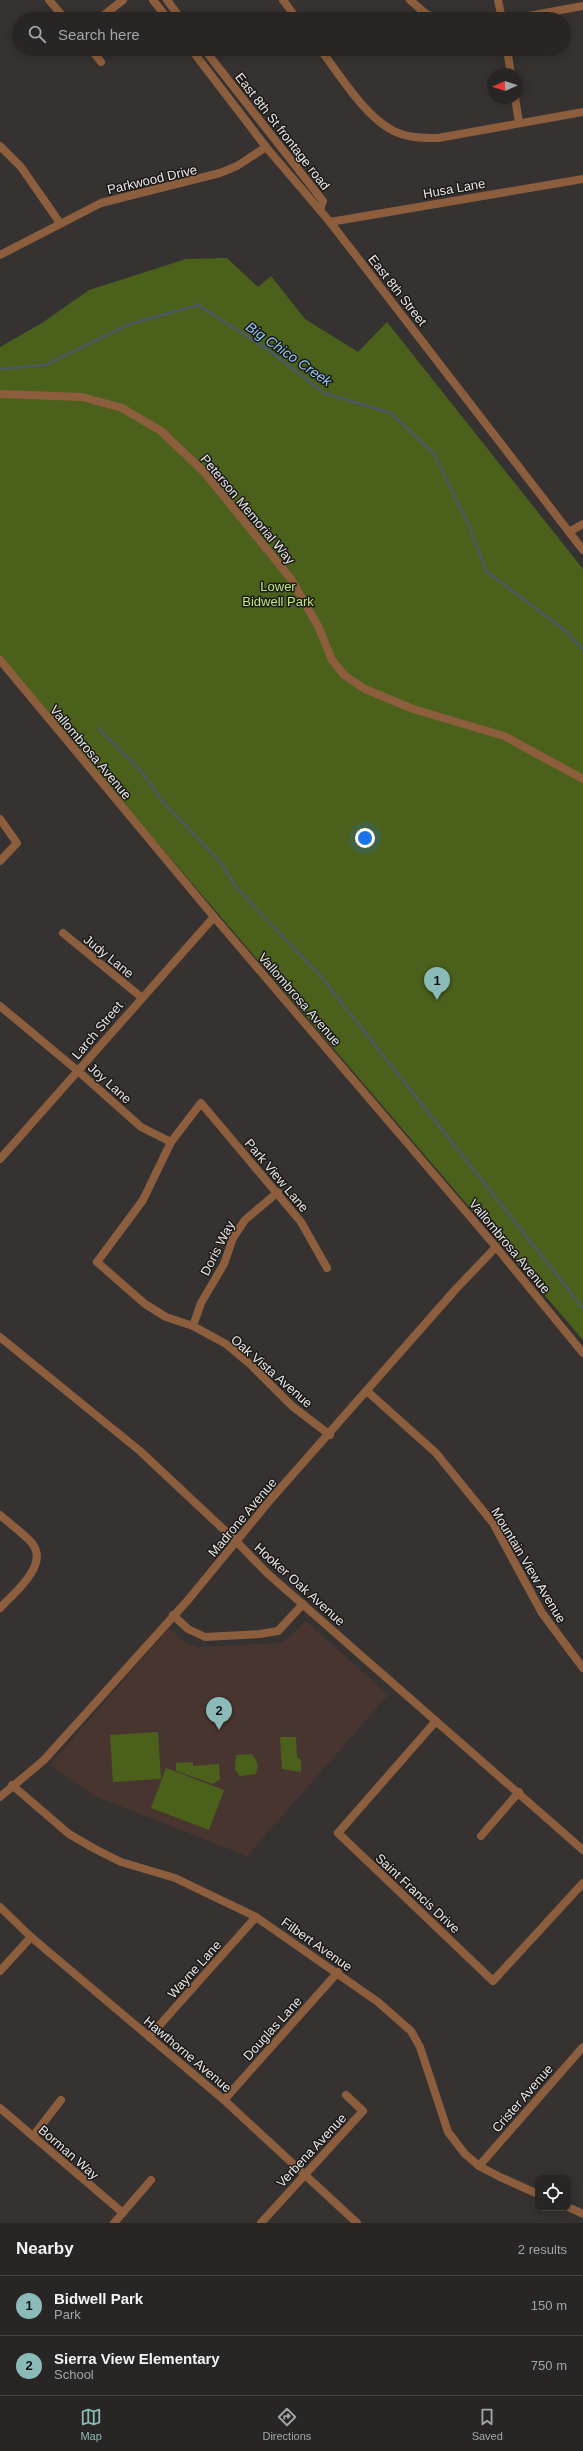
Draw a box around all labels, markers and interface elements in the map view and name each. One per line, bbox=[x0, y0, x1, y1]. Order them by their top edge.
search box bbox=[12, 12, 571, 56]
icon: search bbox=[26, 23, 48, 45]
text: Search here bbox=[58, 26, 140, 43]
north arrow bbox=[487, 68, 523, 104]
street label: East 8th St frontage road bbox=[232, 70, 333, 193]
street label: Parkwood Drive bbox=[106, 162, 199, 197]
street label: Husa Lane bbox=[422, 176, 486, 201]
street label: East 8th Street bbox=[365, 252, 430, 329]
water label: Big Chico Creek bbox=[243, 318, 336, 390]
street label: Peterson Memorial Way bbox=[197, 452, 298, 567]
park label: Lower Bidwell Park bbox=[242, 579, 314, 609]
street label: Vallombrosa Avenue bbox=[47, 702, 134, 802]
your location bbox=[355, 828, 375, 848]
street label: Judy Lane bbox=[81, 932, 137, 981]
street label: Vallombrosa Avenue bbox=[255, 950, 344, 1049]
pin: 1 bbox=[424, 967, 450, 1000]
street label: Larch Street bbox=[69, 998, 126, 1062]
street label: Joy Lane bbox=[85, 1060, 134, 1107]
street label: Park View Lane bbox=[242, 1136, 312, 1215]
street label: Vallombrosa Avenue bbox=[466, 1196, 553, 1296]
street label: Doris Way bbox=[197, 1218, 238, 1278]
street label: Oak Vista Avenue bbox=[228, 1332, 315, 1411]
street label: Madrone Avenue bbox=[205, 1475, 280, 1560]
street label: Mountain View Avenue bbox=[488, 1505, 569, 1626]
street label: Hooker Oak Avenue bbox=[251, 1540, 348, 1629]
pin: 2 bbox=[206, 1697, 232, 1730]
street label: Saint Francis Drive bbox=[372, 1850, 463, 1936]
street label: Filbert Avenue bbox=[278, 1914, 355, 1974]
street label: Wayne Lane bbox=[165, 1937, 224, 2001]
street label: Douglas Lane bbox=[240, 1994, 305, 2063]
street label: Hawthorne Avenue bbox=[141, 2013, 234, 2095]
street label: Crister Avenue bbox=[489, 2061, 556, 2135]
street label: Verbena Avenue bbox=[273, 2110, 349, 2190]
street label: Borman Way bbox=[36, 2122, 102, 2183]
map controls bbox=[535, 2175, 571, 2211]
button: locate bbox=[535, 2175, 571, 2211]
text: Nearby bbox=[16, 2239, 74, 2258]
text: 2 results bbox=[518, 2242, 567, 2257]
text: Bidwell Park bbox=[54, 2290, 143, 2307]
text: 1 bbox=[25, 2298, 33, 2313]
text: 150 m bbox=[531, 2298, 567, 2313]
text: Park bbox=[54, 2307, 81, 2322]
text: Sierra View Elementary bbox=[54, 2350, 220, 2367]
text: 2 bbox=[25, 2358, 33, 2373]
text: 750 m bbox=[531, 2358, 567, 2373]
text: School bbox=[54, 2367, 94, 2382]
tab: Map bbox=[80, 2406, 102, 2442]
tab: Directions bbox=[262, 2406, 311, 2442]
tab: Saved bbox=[472, 2406, 503, 2442]

